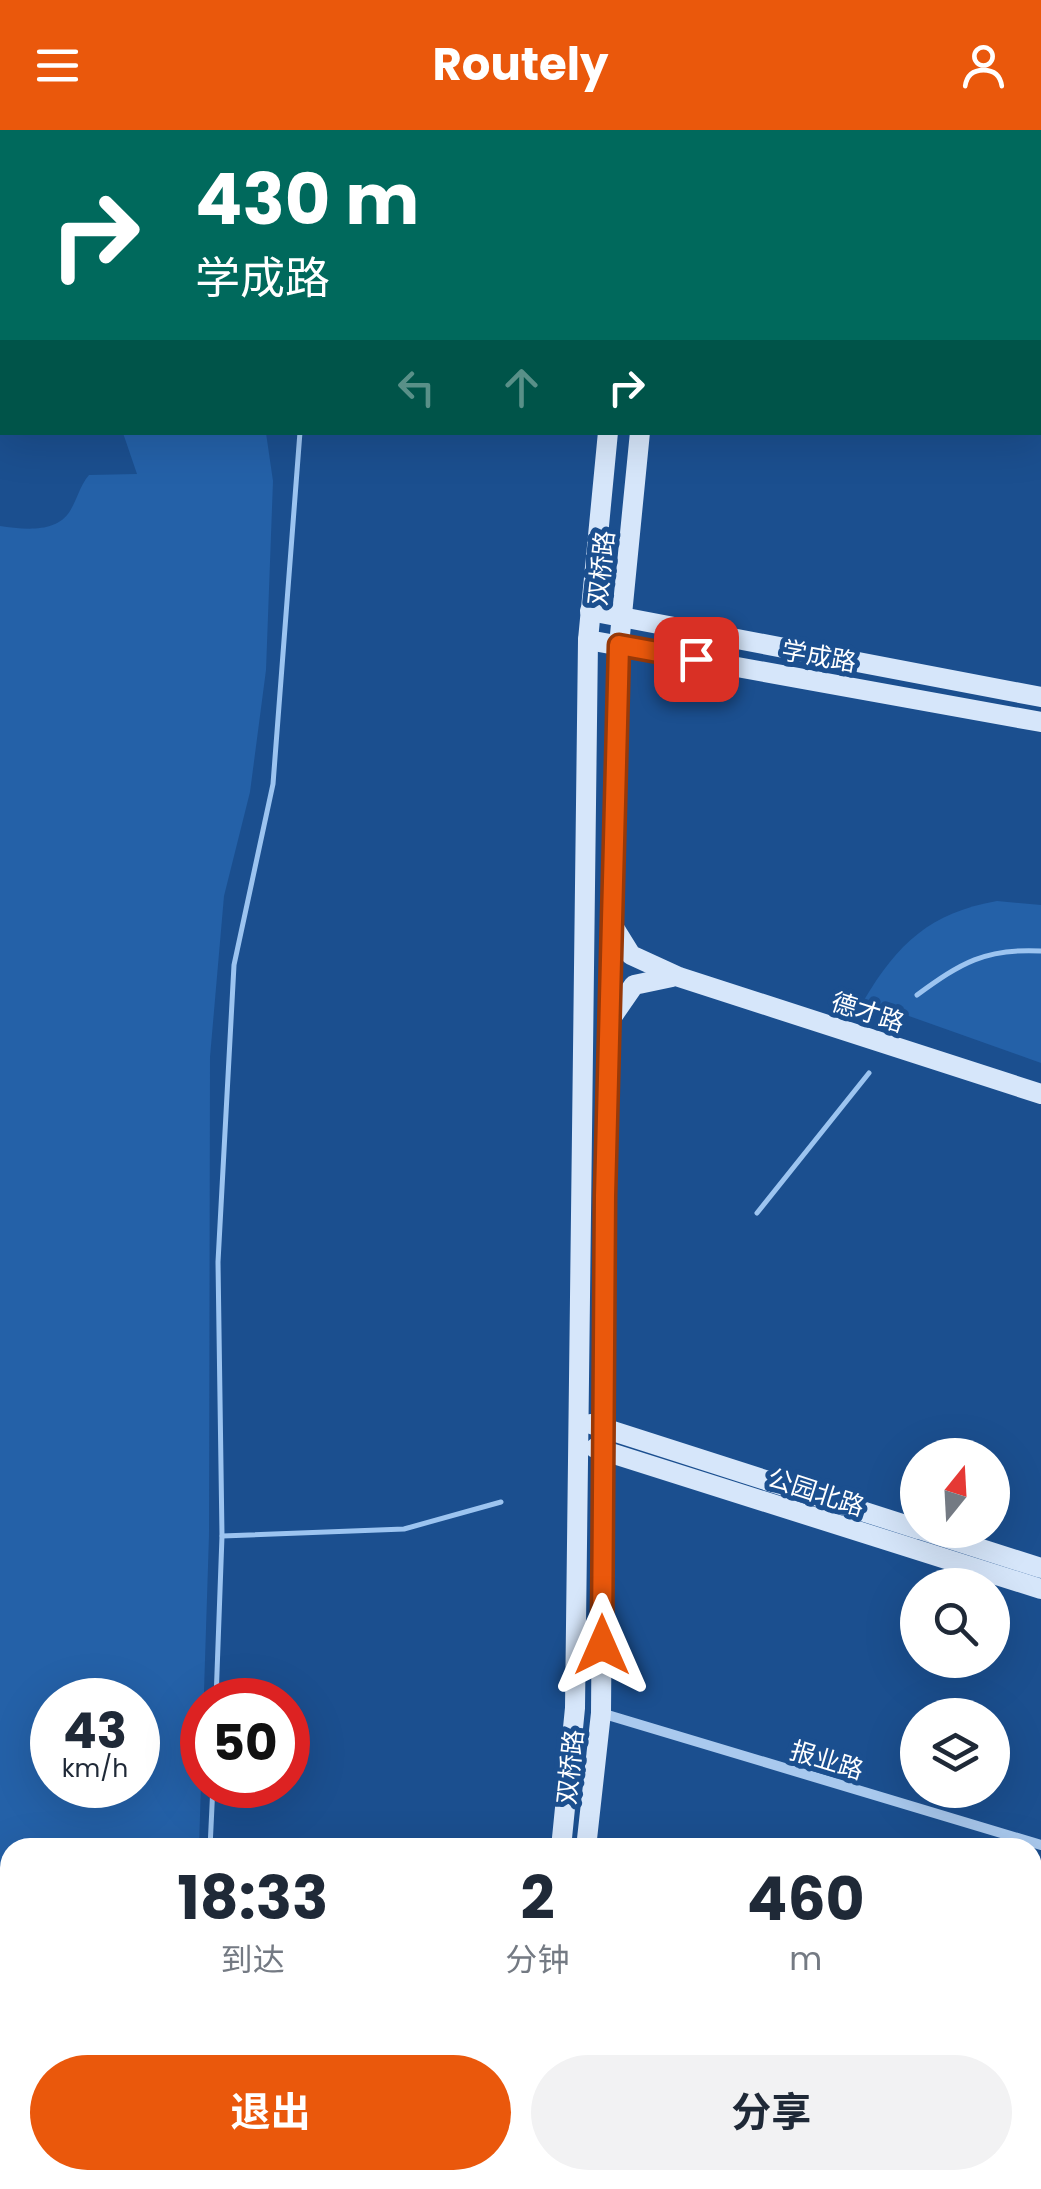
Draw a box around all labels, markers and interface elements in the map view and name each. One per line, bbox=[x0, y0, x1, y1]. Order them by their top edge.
text: Routely bbox=[432, 33, 609, 96]
icon: menu bbox=[30, 38, 85, 93]
icon: person bbox=[956, 38, 1011, 93]
text: 430 m bbox=[195, 150, 419, 249]
icon: right bbox=[30, 170, 160, 300]
text: 学成路 bbox=[195, 247, 330, 310]
icon: left bbox=[389, 360, 444, 415]
icon: ahead bbox=[494, 360, 549, 415]
icon: right bbox=[599, 360, 654, 415]
street label: 双桥路 bbox=[580, 529, 623, 607]
pin bbox=[654, 617, 739, 702]
icon: arrive bbox=[669, 632, 724, 687]
street label: 学成路 bbox=[779, 633, 859, 680]
street label: 德才路 bbox=[827, 984, 909, 1041]
north arrow bbox=[900, 1438, 1010, 1548]
map controls bbox=[900, 1438, 1010, 1808]
street label: 公园北路 bbox=[763, 1460, 869, 1525]
button: search bbox=[900, 1568, 1010, 1678]
position arrow bbox=[550, 1593, 654, 1697]
speed limit sign: 50 bbox=[180, 1678, 310, 1808]
text: 43 bbox=[63, 1695, 127, 1766]
button: layers bbox=[900, 1698, 1010, 1808]
street label: 双桥路 bbox=[549, 1728, 592, 1806]
street label: 报业路 bbox=[786, 1733, 868, 1788]
text: km/h bbox=[62, 1751, 128, 1786]
text: 18:33 bbox=[177, 1856, 328, 1940]
text: 2 bbox=[520, 1856, 555, 1940]
text: 460 bbox=[747, 1857, 865, 1941]
text: m bbox=[789, 1936, 822, 1981]
text: 到达 bbox=[221, 1937, 285, 1982]
text: 分钟 bbox=[506, 1937, 570, 1982]
button: 退出 bbox=[30, 2055, 511, 2170]
button: 分享 bbox=[531, 2055, 1012, 2170]

